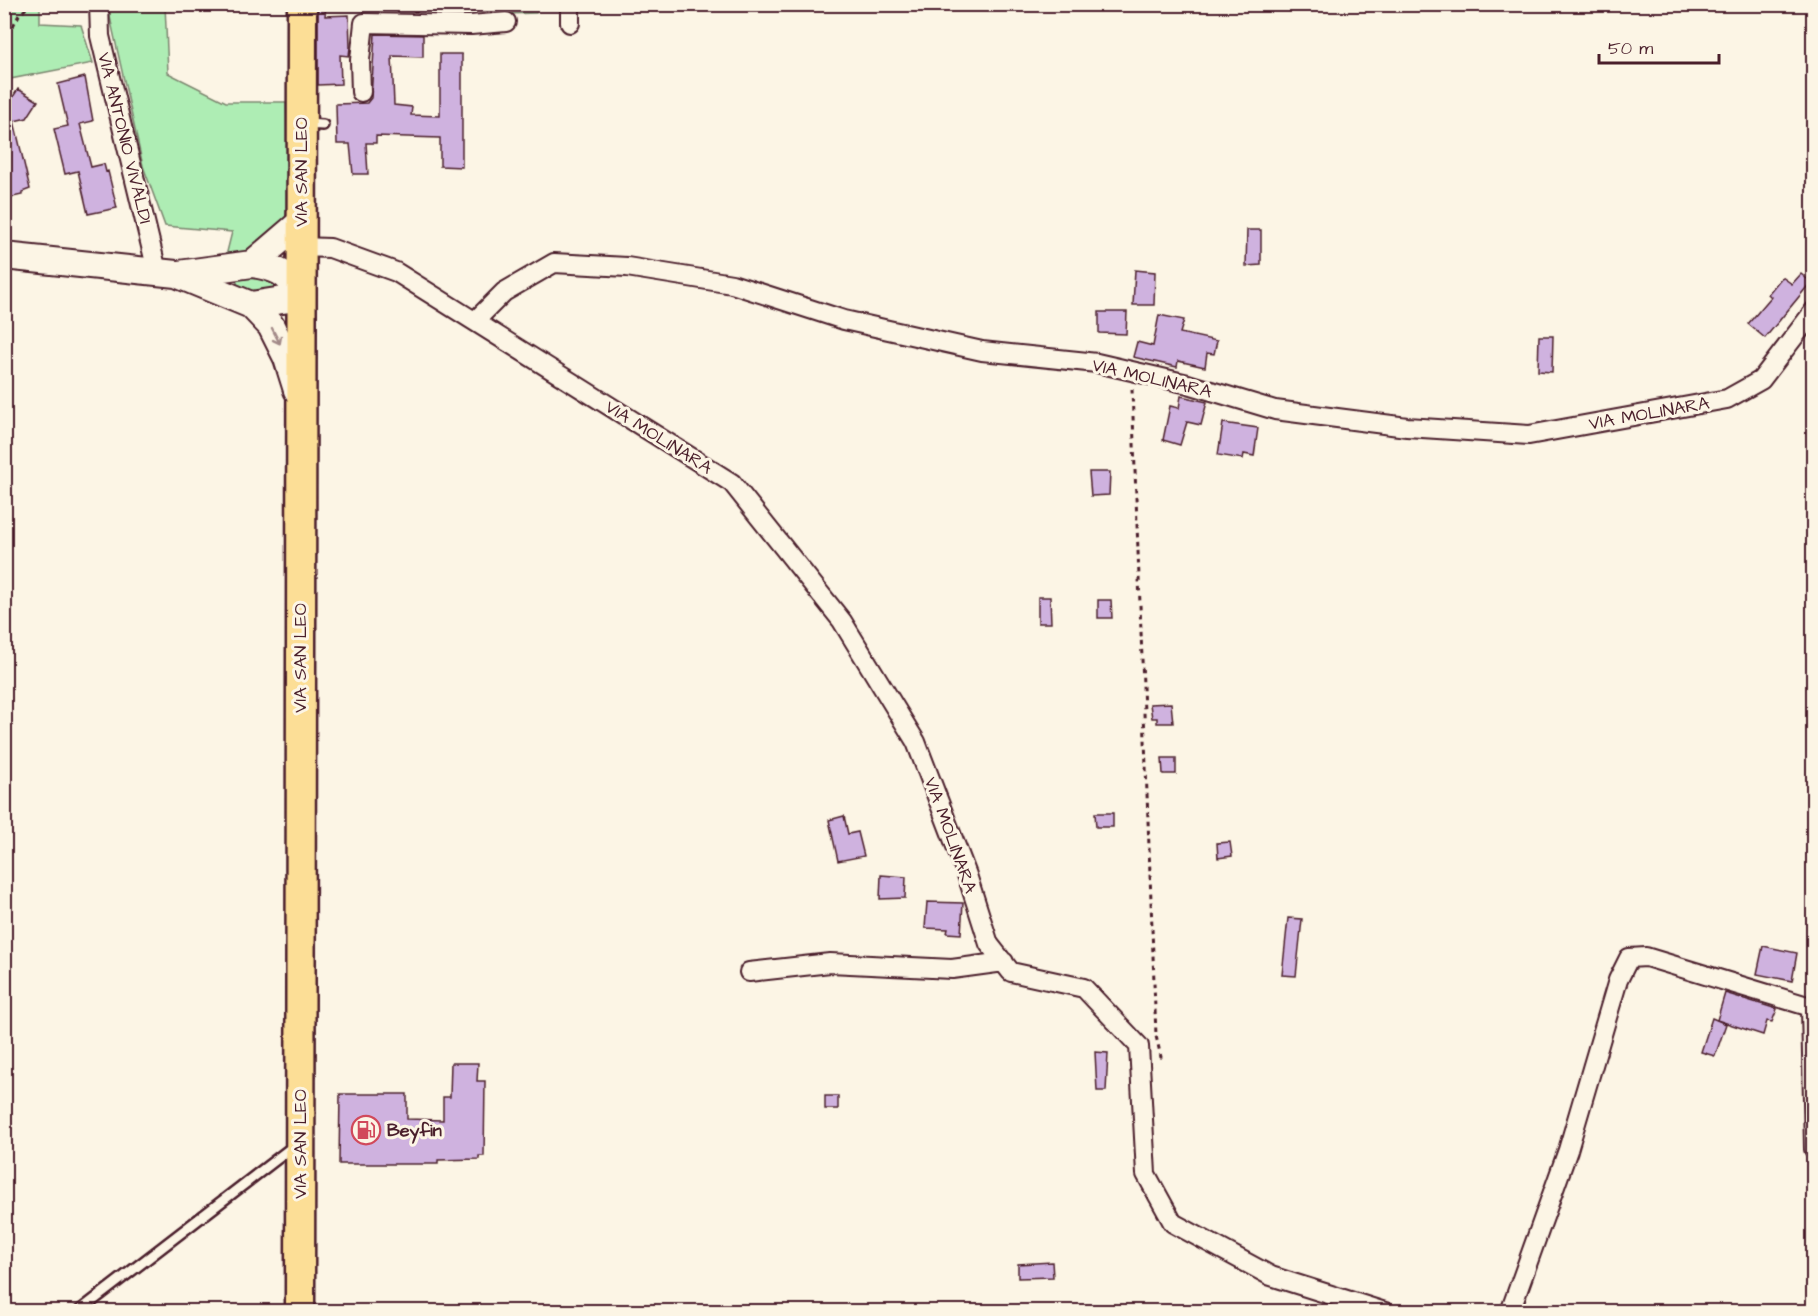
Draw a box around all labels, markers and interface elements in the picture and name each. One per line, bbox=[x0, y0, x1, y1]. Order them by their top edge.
scale bar bbox=[1599, 27, 1719, 65]
text: 50 m bbox=[1608, 36, 1653, 61]
street label: VIA ANTONIO VIVALDI bbox=[91, 50, 158, 226]
street label: VIA SAN LEO bbox=[289, 117, 314, 227]
one-way arrow bbox=[270, 327, 282, 344]
street label: VIA MOLINARA bbox=[1090, 353, 1215, 405]
street label: VIA MOLINARA bbox=[1587, 391, 1712, 436]
street label: VIA MOLINARA bbox=[600, 394, 718, 481]
street label: VIA SAN LEO bbox=[288, 603, 313, 713]
street label: VIA MOLINARA bbox=[918, 774, 983, 897]
street label: VIA SAN LEO bbox=[288, 1089, 313, 1199]
fuel station icon: Beyfin bbox=[350, 1114, 382, 1146]
place label: Beyfin bbox=[387, 1118, 442, 1144]

